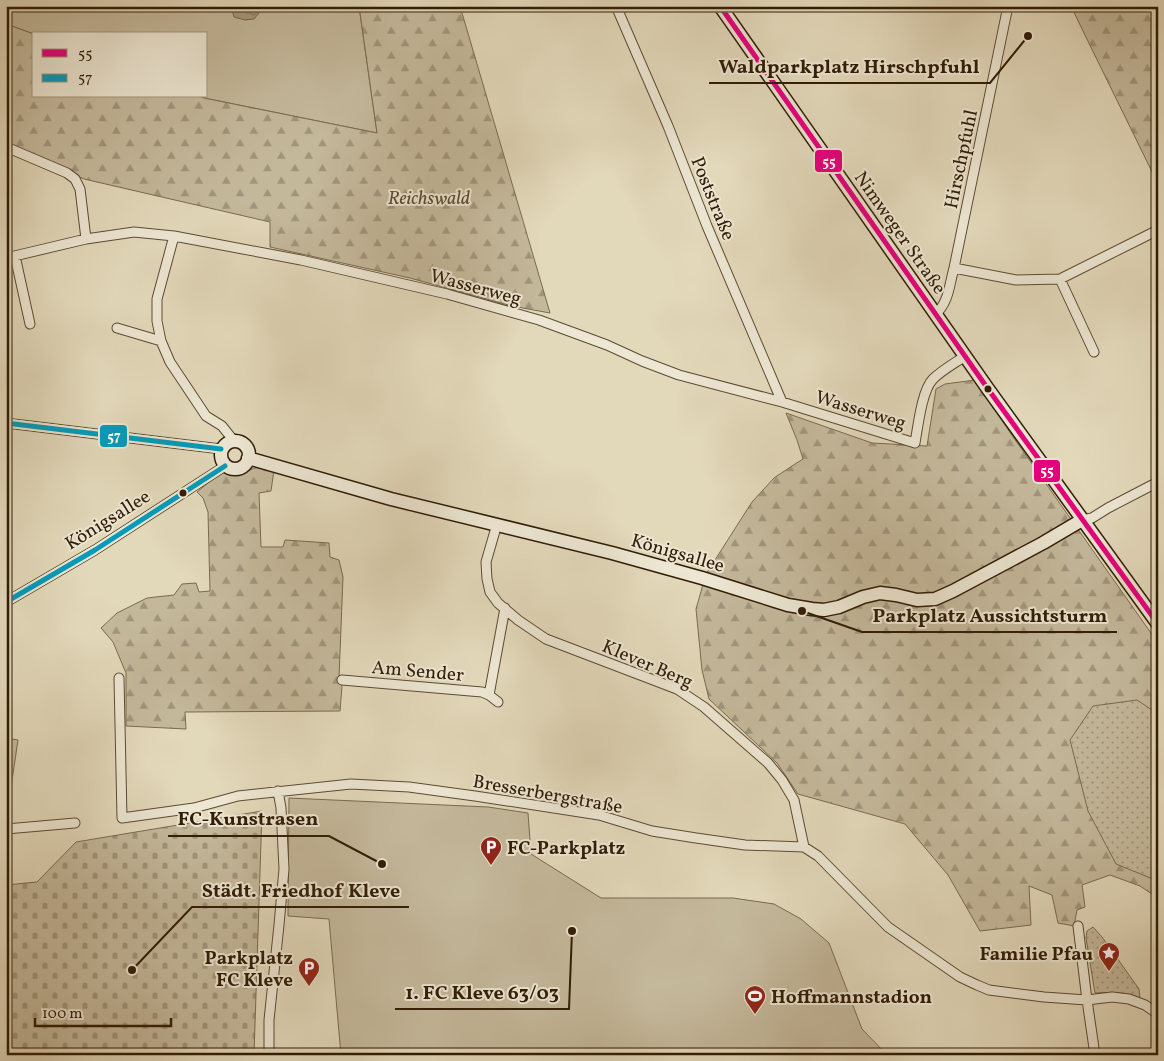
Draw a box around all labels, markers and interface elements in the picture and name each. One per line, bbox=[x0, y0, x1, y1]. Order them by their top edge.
legend bbox=[32, 32, 208, 98]
text: 55 bbox=[78, 44, 92, 65]
callout: Waldparkplatz Hirschpfuhl bbox=[709, 48, 990, 83]
text: Waldparkplatz Hirschpfuhl bbox=[718, 54, 980, 82]
text: 57 bbox=[78, 68, 93, 89]
street label: Hirschpfuhl bbox=[939, 107, 985, 211]
line badge: 55 bbox=[814, 149, 843, 173]
street label: Poststraße bbox=[684, 153, 741, 244]
text: 55 bbox=[822, 153, 836, 172]
street label: Nimweger Straße bbox=[847, 166, 952, 300]
park label: Reichswald bbox=[388, 186, 470, 212]
street label: Wasserweg bbox=[427, 263, 524, 313]
unlabelled marker bbox=[983, 384, 993, 394]
street label: Wasserweg bbox=[812, 385, 909, 437]
line badge: 57 bbox=[99, 424, 128, 448]
text: 57 bbox=[107, 428, 121, 447]
line badge: 55 bbox=[1033, 459, 1061, 483]
text: 55 bbox=[1040, 462, 1054, 481]
street label: Königsallee bbox=[60, 484, 156, 557]
unlabelled marker bbox=[178, 488, 188, 498]
street label: Königsallee bbox=[628, 528, 727, 580]
callout: Parkplatz Aussichtsturm bbox=[862, 597, 1117, 632]
text: Parkplatz Aussichtsturm bbox=[873, 603, 1107, 631]
street label: Klever Berg bbox=[598, 634, 697, 696]
street label: Am Sender bbox=[371, 655, 465, 689]
street label: Bresserbergstraße bbox=[471, 769, 625, 821]
callout: FC-Kunstrasen bbox=[168, 801, 329, 836]
text: FC-Kunstrasen bbox=[178, 806, 318, 834]
parking icon: FC-Parkplatz bbox=[479, 835, 503, 866]
place label: FC-Parkplatz bbox=[507, 836, 626, 862]
callout: Städt. Friedhof Kleve bbox=[192, 872, 409, 907]
text: Städt. Friedhof Kleve bbox=[202, 878, 400, 906]
place icon: Familie Pfau bbox=[1097, 941, 1121, 972]
place label: Familie Pfau bbox=[980, 942, 1093, 968]
place label: Parkplatz FC Kleve bbox=[205, 946, 293, 994]
parking icon: Parkplatz FC Kleve bbox=[297, 956, 321, 987]
callout: 1. FC Kleve 63/03 bbox=[395, 974, 569, 1009]
text: 1. FC Kleve 63/03 bbox=[405, 980, 559, 1008]
sports icon: Hoffmannstadion bbox=[743, 984, 767, 1015]
place label: Hoffmannstadion bbox=[771, 985, 932, 1011]
scale bar bbox=[35, 996, 171, 1028]
text: 100 m bbox=[42, 1004, 82, 1025]

